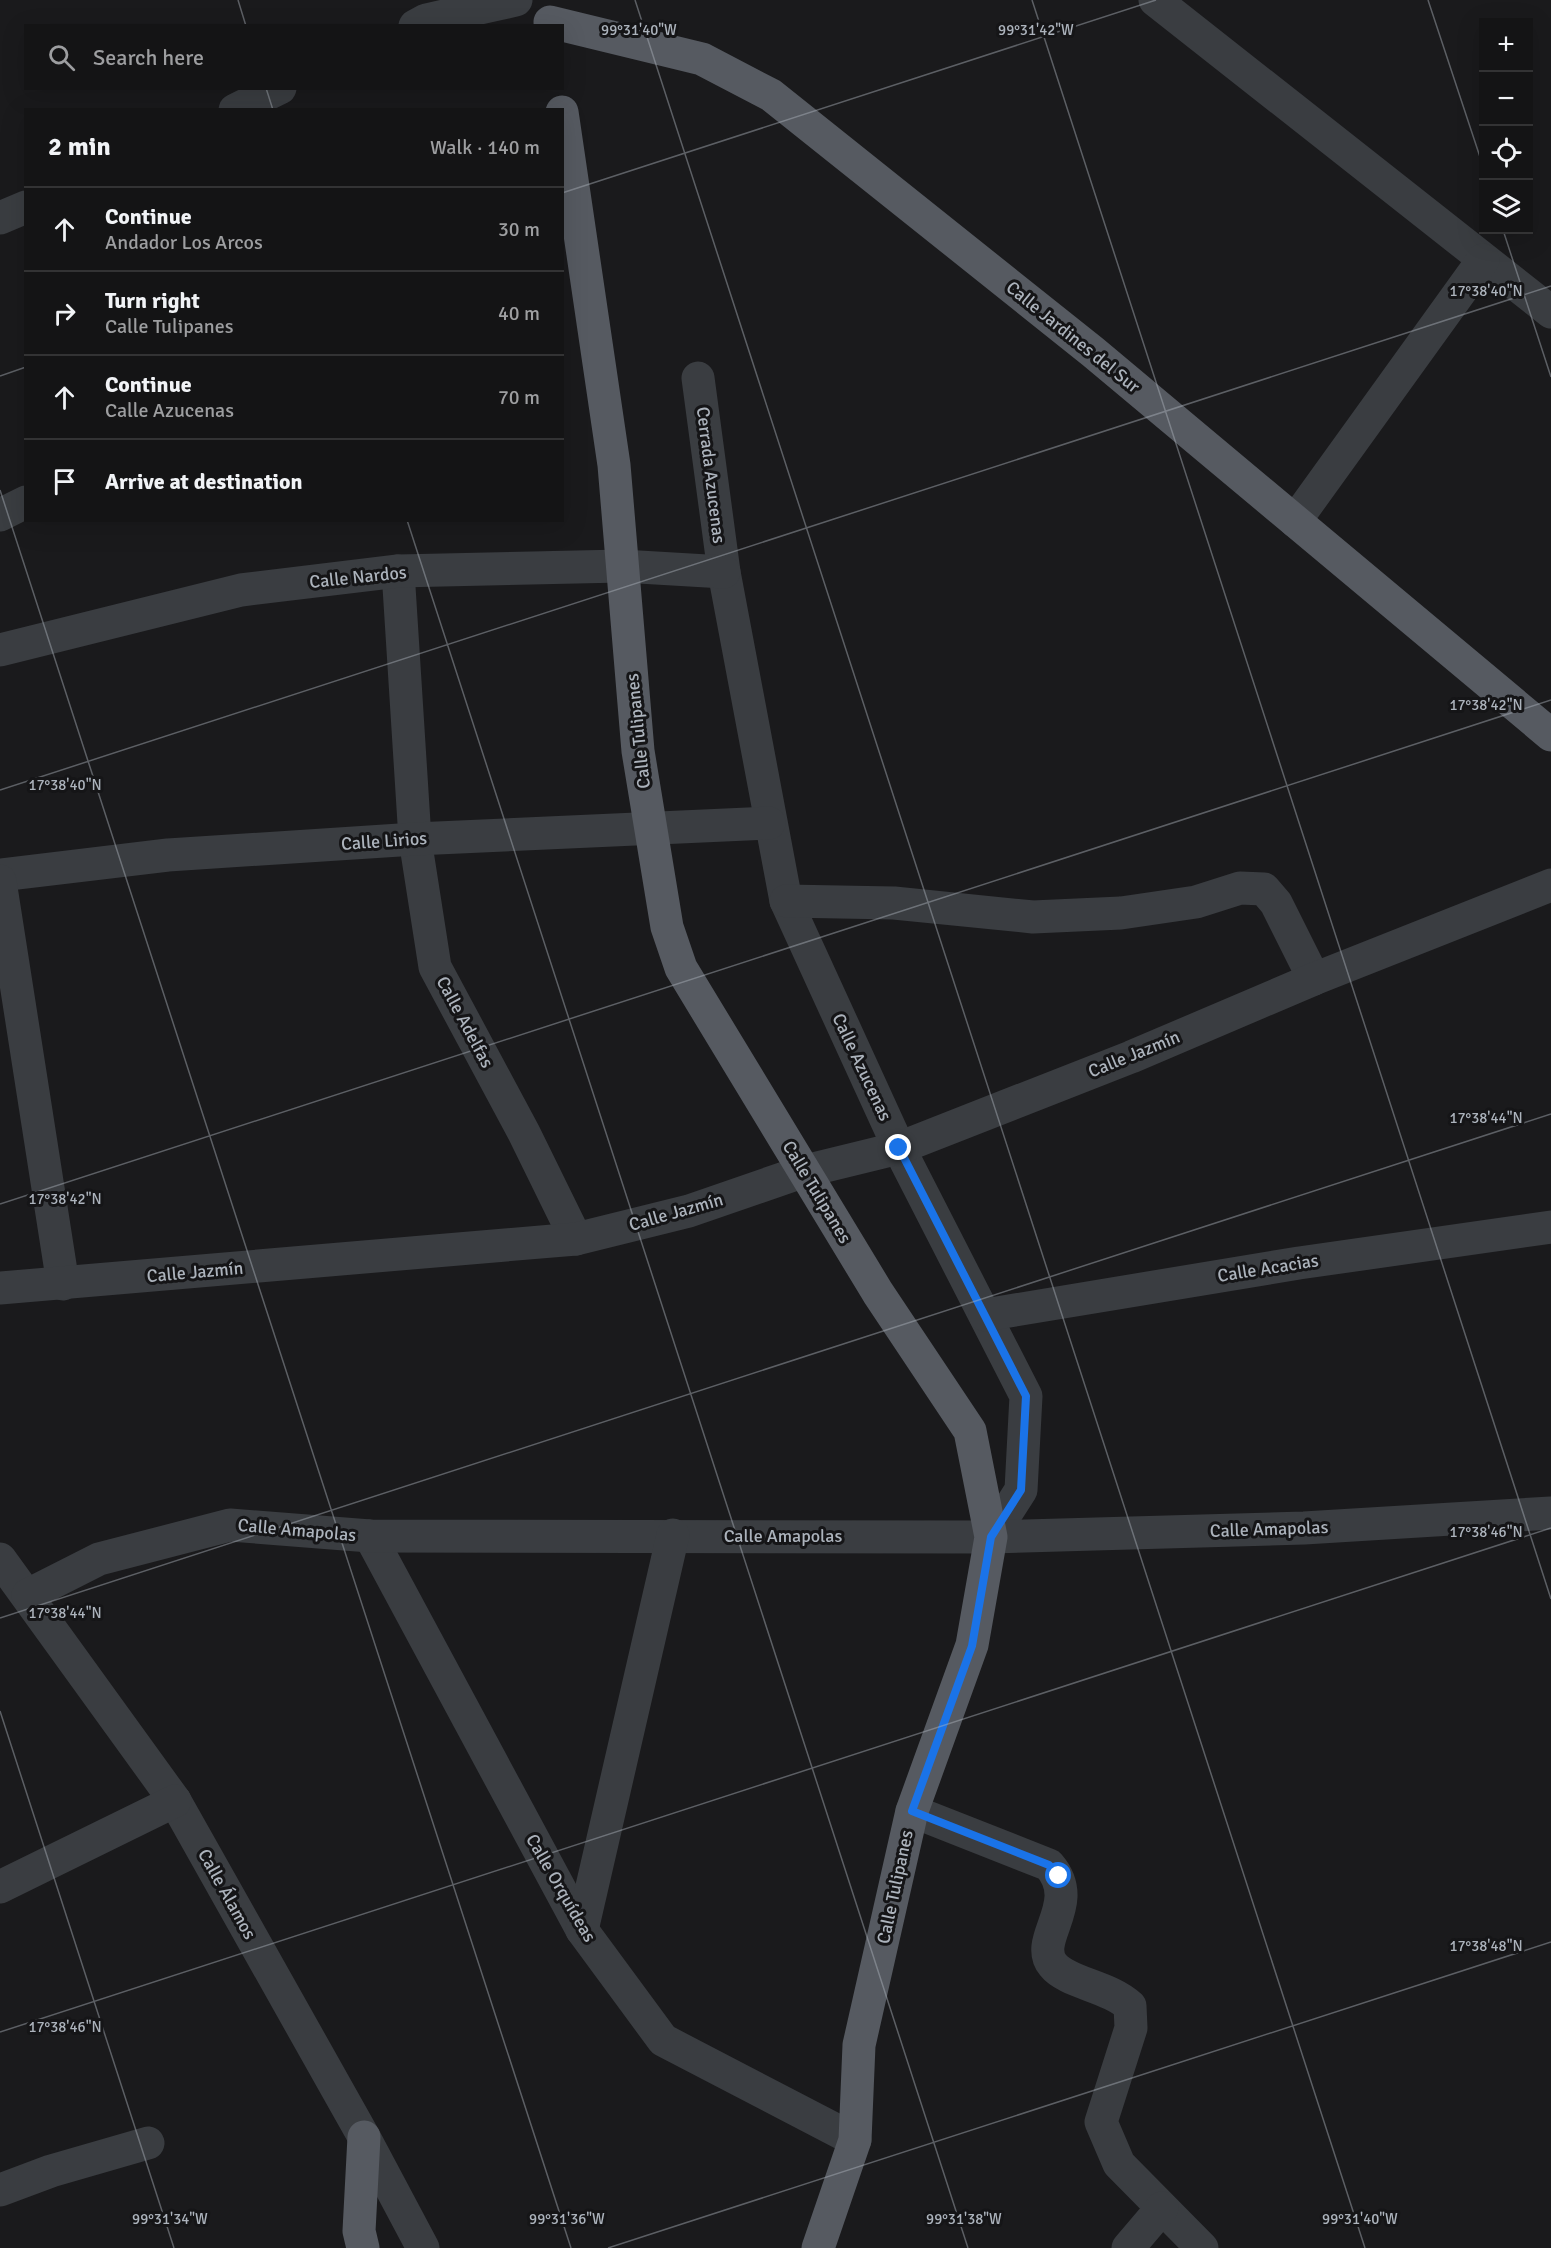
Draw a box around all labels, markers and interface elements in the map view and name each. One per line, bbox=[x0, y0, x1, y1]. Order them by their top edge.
map controls bbox=[1479, 18, 1533, 234]
button: + bbox=[1479, 18, 1533, 72]
text: 99°31'40"W bbox=[601, 21, 677, 39]
text: 99°31'42"W bbox=[998, 21, 1074, 39]
search box bbox=[24, 24, 564, 90]
icon: search bbox=[45, 41, 78, 74]
text: Search here bbox=[93, 44, 204, 71]
button: − bbox=[1479, 72, 1533, 126]
button: locate bbox=[1479, 126, 1533, 180]
text: 2 min bbox=[48, 131, 111, 163]
text: Walk · 140 m bbox=[430, 135, 540, 160]
button: layers bbox=[1479, 180, 1533, 234]
text: Continue bbox=[105, 203, 192, 230]
icon: ahead bbox=[48, 213, 81, 246]
text: 30 m bbox=[498, 217, 540, 242]
text: Andador Los Arcos bbox=[105, 230, 263, 255]
street label: Calle Jardines del Sur bbox=[1002, 276, 1145, 398]
text: 17°38'40"N bbox=[1449, 282, 1523, 300]
text: Turn right bbox=[105, 287, 200, 314]
icon: right bbox=[48, 297, 81, 330]
text: 40 m bbox=[498, 301, 540, 326]
text: Calle Tulipanes bbox=[105, 314, 234, 339]
text: Continue bbox=[105, 371, 192, 398]
icon: ahead bbox=[48, 381, 81, 414]
text: 70 m bbox=[498, 385, 540, 410]
text: Calle Azucenas bbox=[105, 398, 234, 423]
street label: Cerrada Azucenas bbox=[692, 405, 730, 545]
icon: arrive bbox=[48, 465, 81, 498]
text: Arrive at destination bbox=[105, 468, 302, 495]
street label: Calle Nardos bbox=[308, 561, 408, 593]
street label: Calle Tulipanes bbox=[621, 672, 655, 790]
text: 17°38'42"N bbox=[1449, 696, 1523, 714]
text: 17°38'40"N bbox=[28, 776, 102, 794]
street label: Calle Lirios bbox=[340, 827, 428, 855]
street label: Calle Adelfas bbox=[432, 972, 498, 1072]
street label: Calle Azucenas bbox=[827, 1010, 897, 1124]
street label: Calle Jazmín bbox=[1085, 1026, 1183, 1082]
text: 17°38'44"N bbox=[1449, 1109, 1523, 1127]
route end bbox=[885, 1134, 911, 1160]
street label: Calle Tulipanes bbox=[778, 1137, 856, 1247]
street label: Calle Jazmín bbox=[626, 1188, 726, 1236]
text: 17°38'42"N bbox=[28, 1190, 102, 1208]
street label: Calle Acacias bbox=[1216, 1249, 1320, 1287]
street label: Calle Jazmín bbox=[146, 1257, 244, 1287]
street label: Calle Amapolas bbox=[237, 1514, 357, 1546]
street label: Calle Amapolas bbox=[1209, 1516, 1329, 1542]
text: 17°38'46"N bbox=[1449, 1523, 1523, 1541]
street label: Calle Amapolas bbox=[724, 1525, 842, 1547]
text: 17°38'44"N bbox=[28, 1604, 102, 1622]
street label: Calle Tulipanes bbox=[872, 1828, 918, 1946]
street label: Calle Orquídeas bbox=[521, 1830, 601, 1946]
street label: Calle Álamos bbox=[193, 1845, 261, 1943]
route start bbox=[1045, 1862, 1071, 1888]
text: 17°38'48"N bbox=[1449, 1937, 1523, 1955]
text: 17°38'46"N bbox=[28, 2018, 102, 2036]
text: 99°31'34"W bbox=[132, 2210, 208, 2228]
text: 99°31'36"W bbox=[529, 2210, 605, 2228]
text: 99°31'38"W bbox=[926, 2210, 1002, 2228]
text: 99°31'40"W bbox=[1322, 2210, 1398, 2228]

